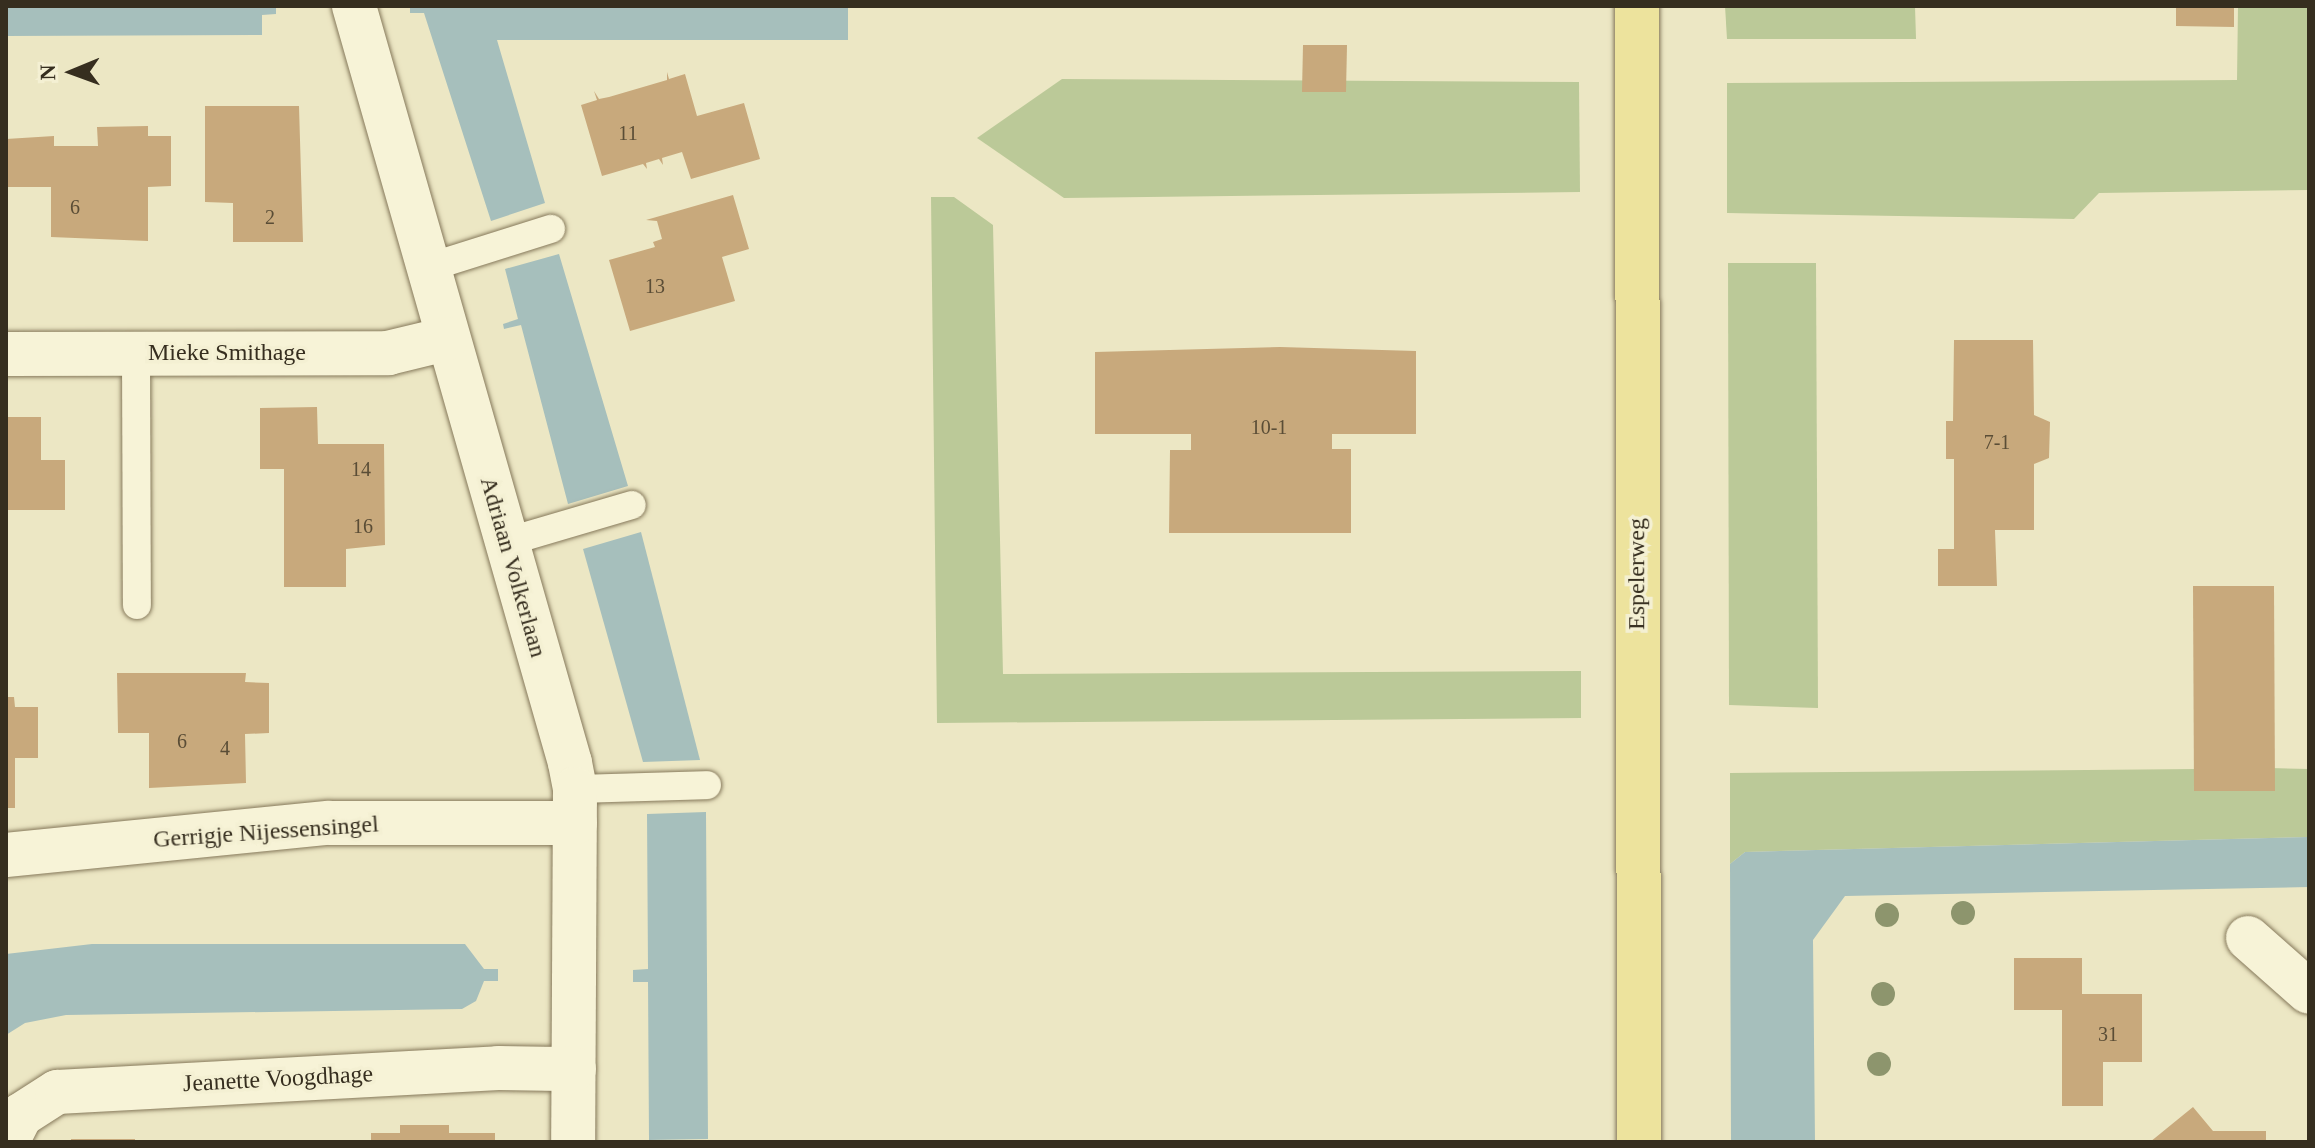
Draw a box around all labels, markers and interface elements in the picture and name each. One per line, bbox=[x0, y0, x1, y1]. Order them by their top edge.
north arrow bbox=[32, 32, 112, 112]
text: N bbox=[35, 64, 60, 81]
house number: 11 bbox=[618, 121, 638, 145]
house number: 6 bbox=[70, 195, 80, 219]
house number: 2 bbox=[265, 205, 275, 229]
house number: 13 bbox=[645, 274, 665, 298]
street label: Mieke Smithage bbox=[148, 339, 306, 367]
house number: 10-1 bbox=[1251, 415, 1287, 439]
house number: 7-1 bbox=[1984, 430, 2010, 454]
house number: 14 bbox=[351, 457, 371, 481]
street label: Adriaan Volkerlaan bbox=[473, 473, 553, 661]
house number: 16 bbox=[353, 514, 373, 538]
street label: Espelerweg bbox=[1623, 518, 1651, 630]
house number: 6 bbox=[177, 729, 187, 753]
house number: 4 bbox=[220, 736, 230, 760]
street label: Gerrigje Nijessensingel bbox=[152, 810, 380, 854]
house number: 31 bbox=[2098, 1022, 2118, 1046]
street label: Jeanette Voogdhage bbox=[182, 1060, 374, 1098]

